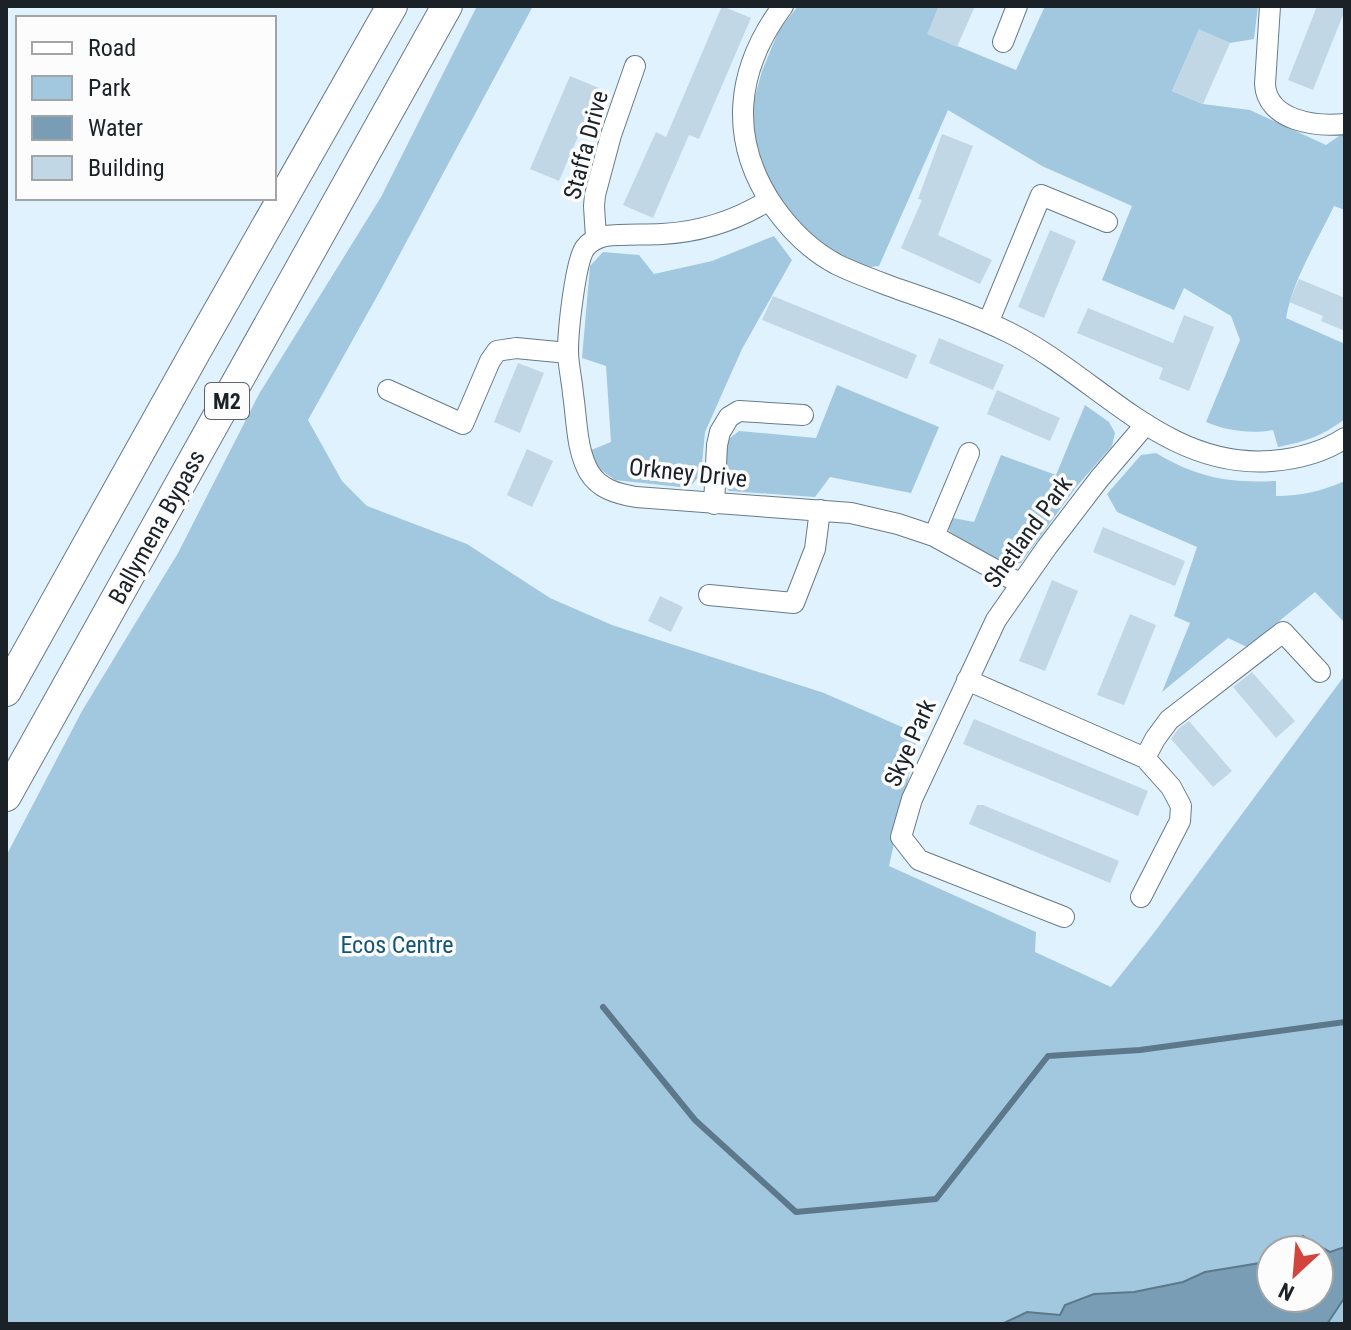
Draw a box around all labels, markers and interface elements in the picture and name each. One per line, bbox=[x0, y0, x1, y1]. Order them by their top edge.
legend bbox=[16, 16, 276, 200]
text: Road bbox=[88, 34, 136, 62]
text: Park bbox=[88, 74, 131, 102]
street label: Staffa Drive bbox=[558, 88, 614, 202]
text: Water bbox=[88, 114, 143, 142]
text: Building bbox=[88, 154, 165, 182]
road number: M2 bbox=[205, 383, 249, 419]
street label: Ballymena Bypass bbox=[103, 445, 211, 609]
street label: Orkney Drive bbox=[628, 453, 748, 493]
street label: Shetland Park bbox=[978, 471, 1078, 593]
street label: Skye Park bbox=[878, 695, 942, 791]
park label: Ecos Centre bbox=[340, 931, 454, 959]
north arrow bbox=[1255, 1234, 1335, 1314]
text: N bbox=[1275, 1277, 1298, 1306]

